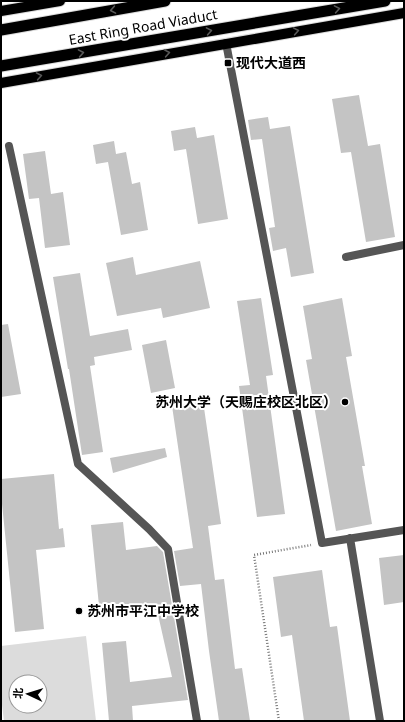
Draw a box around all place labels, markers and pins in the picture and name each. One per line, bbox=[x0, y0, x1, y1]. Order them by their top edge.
place label: 现代大道西 bbox=[236, 53, 306, 72]
marker: 现代大道西 bbox=[223, 58, 233, 68]
place label: 苏州大学（天赐庄校区北区） bbox=[155, 392, 337, 411]
marker: 苏州大学（天赐庄校区北区） bbox=[340, 397, 350, 407]
place label: 苏州市平江中学校 bbox=[87, 601, 199, 620]
marker: 苏州市平江中学校 bbox=[74, 606, 84, 616]

